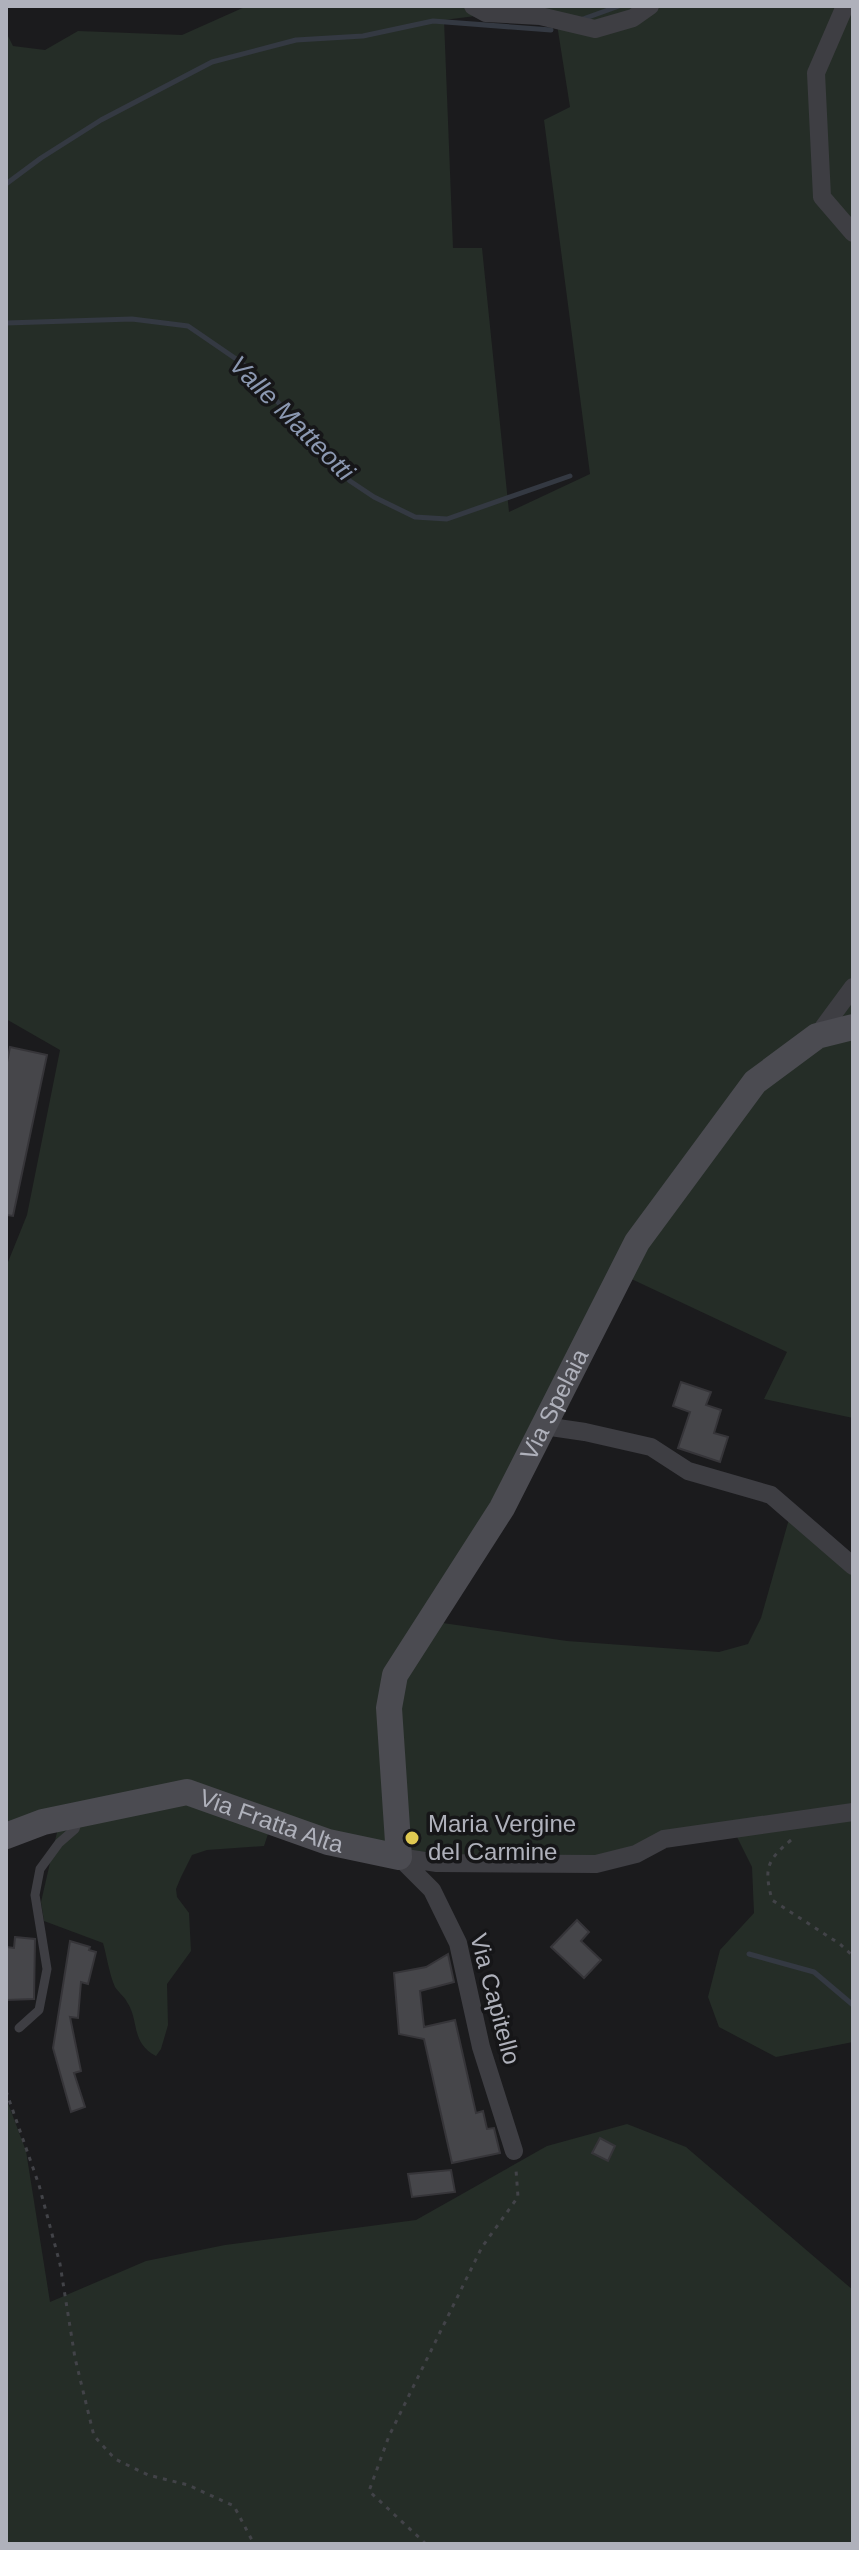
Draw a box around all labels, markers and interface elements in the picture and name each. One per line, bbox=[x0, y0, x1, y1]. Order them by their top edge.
water label: Valle Matteotti bbox=[223, 349, 361, 487]
street label: Via Spelaia bbox=[515, 1344, 594, 1464]
street label: Via Fratta Alta bbox=[196, 1784, 346, 1858]
place label: Maria Vergine del Carmine bbox=[428, 1810, 576, 1865]
marker: Maria Vergine del Carmine bbox=[403, 1829, 421, 1847]
street label: Via Capitello bbox=[465, 1931, 526, 2067]

